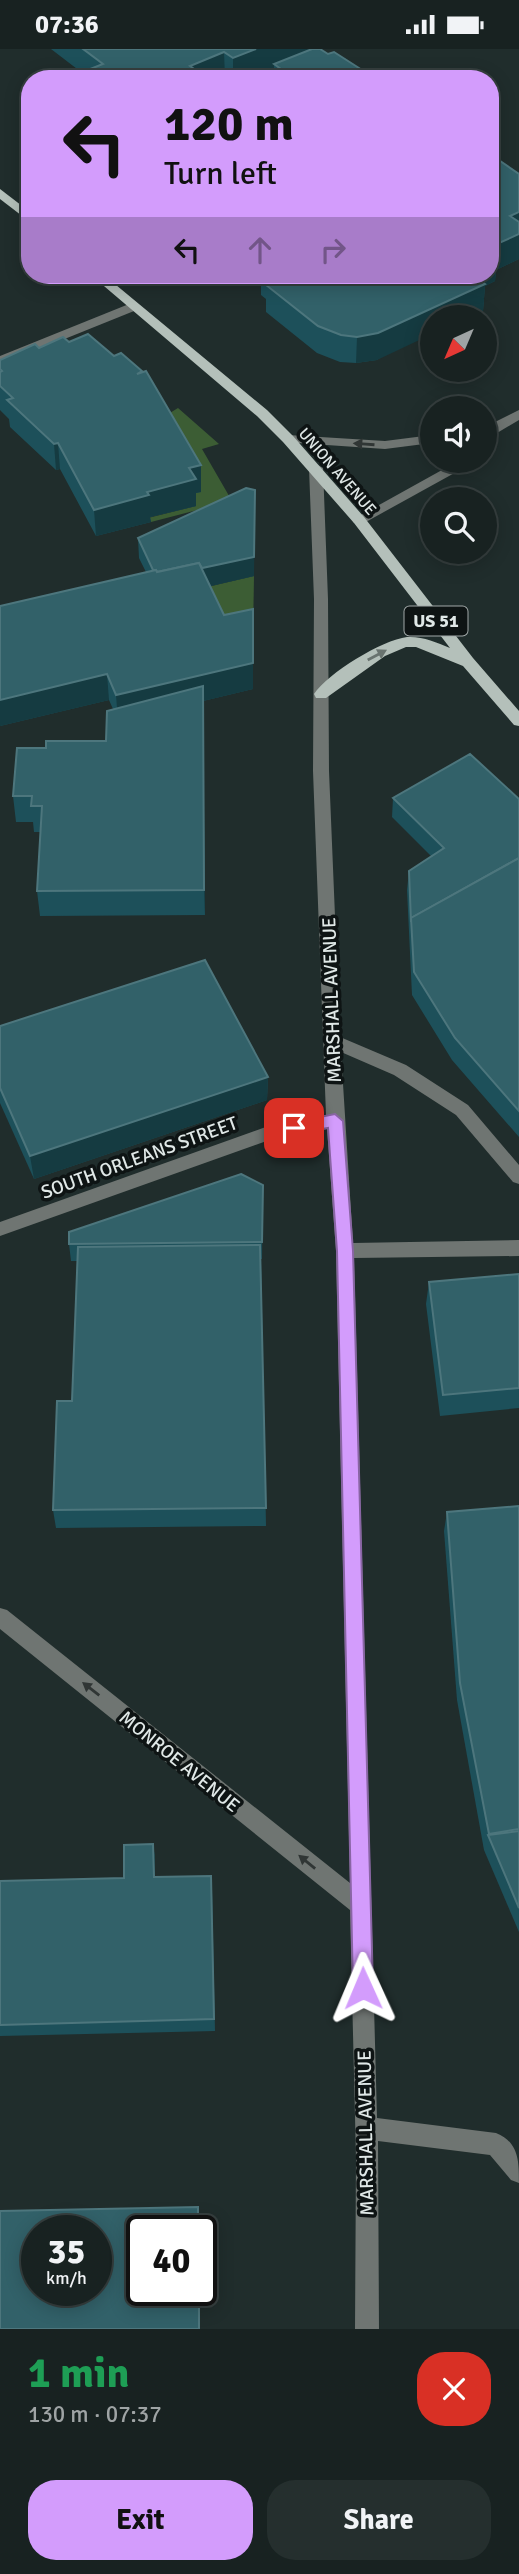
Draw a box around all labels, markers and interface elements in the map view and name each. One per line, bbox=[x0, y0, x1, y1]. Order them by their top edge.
text: 07:36 bbox=[35, 9, 99, 41]
text: 120 m bbox=[164, 94, 294, 154]
icon: left bbox=[49, 98, 140, 189]
text: Turn left bbox=[164, 154, 277, 193]
icon: left bbox=[168, 231, 206, 269]
icon: ahead bbox=[241, 231, 279, 269]
icon: right bbox=[314, 231, 352, 269]
north arrow bbox=[420, 305, 497, 381]
map controls bbox=[420, 305, 497, 564]
button: sound bbox=[420, 396, 497, 473]
street label: UNION AVENUE bbox=[294, 424, 381, 519]
one-way arrow bbox=[353, 438, 375, 449]
button: search bbox=[420, 487, 497, 564]
road number: US 51 bbox=[404, 607, 467, 635]
one-way arrow bbox=[367, 649, 387, 661]
street label: MARSHALL AVENUE bbox=[317, 917, 347, 1083]
pin bbox=[264, 1098, 324, 1158]
icon: arrive bbox=[275, 1109, 313, 1147]
street label: SOUTH ORLEANS STREET bbox=[38, 1111, 241, 1205]
one-way arrow bbox=[83, 1682, 101, 1697]
street label: MONROE AVENUE bbox=[114, 1706, 244, 1818]
one-way arrow bbox=[299, 1855, 316, 1870]
position arrow bbox=[326, 1951, 400, 2025]
street label: MARSHALL AVENUE bbox=[353, 2050, 379, 2216]
speed limit sign: 40 bbox=[126, 2215, 217, 2306]
text: 35 bbox=[48, 2230, 85, 2273]
text: km/h bbox=[46, 2267, 87, 2289]
text: 1 min bbox=[28, 2348, 129, 2399]
button: close bbox=[417, 2352, 491, 2426]
text: 130 m · 07:37 bbox=[28, 2400, 162, 2429]
button: Exit bbox=[28, 2480, 253, 2560]
button: Share bbox=[267, 2480, 491, 2560]

